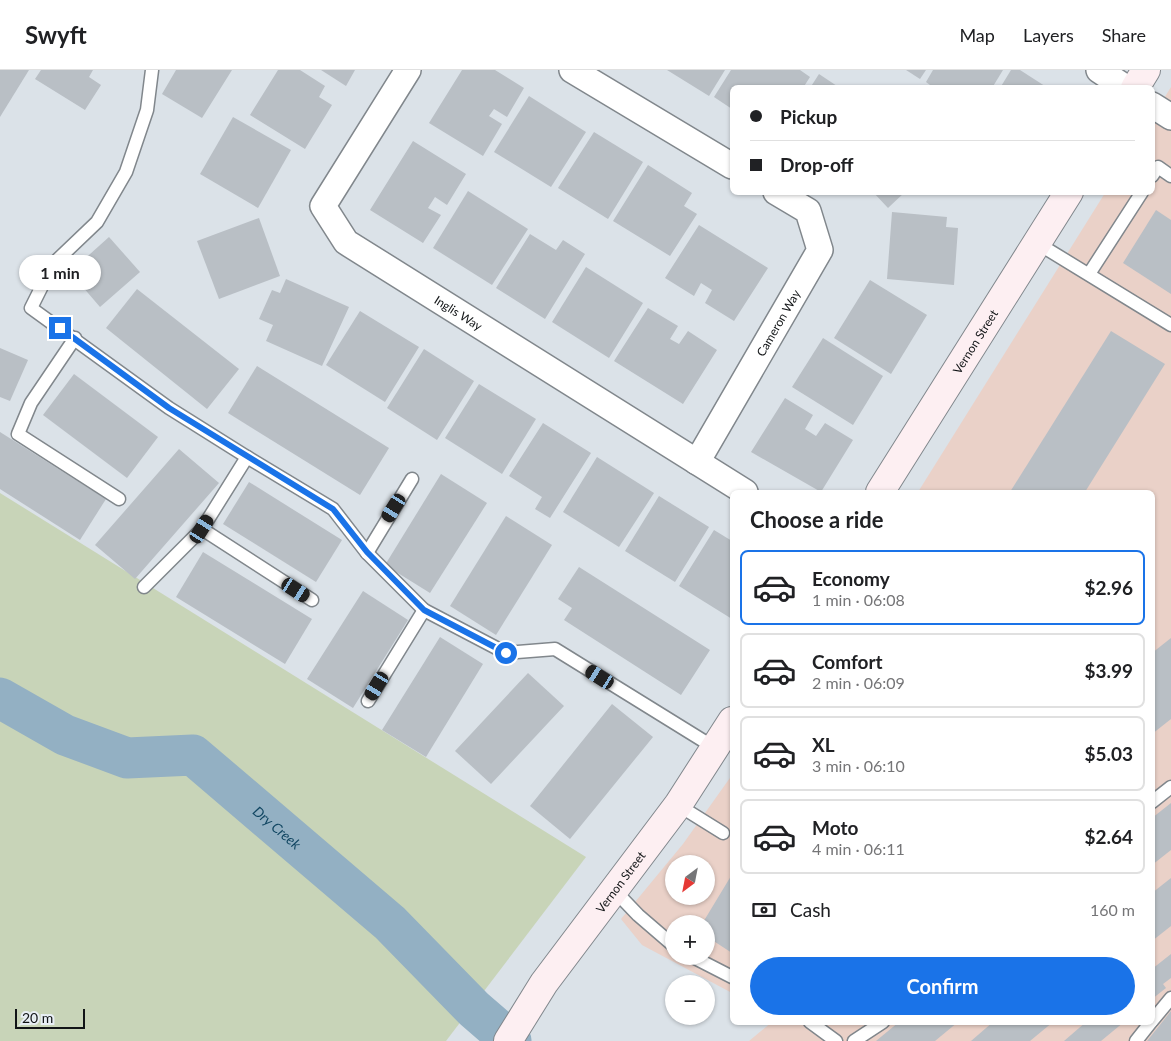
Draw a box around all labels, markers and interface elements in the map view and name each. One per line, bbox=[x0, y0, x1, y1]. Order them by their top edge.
text: Swyft bbox=[25, 20, 87, 49]
text: Map bbox=[959, 24, 995, 46]
text: Layers bbox=[1023, 24, 1074, 46]
text: Share bbox=[1102, 24, 1146, 46]
text: Pickup bbox=[780, 105, 837, 128]
text: Drop-off bbox=[780, 153, 854, 176]
callout: 1 min bbox=[19, 256, 101, 290]
text: 1 min bbox=[40, 263, 80, 282]
street label: Cameron Way bbox=[753, 286, 803, 359]
street label: Inglis Way bbox=[432, 292, 486, 334]
street label: Vernon Street bbox=[949, 306, 1001, 376]
route end bbox=[49, 317, 71, 339]
car bbox=[379, 491, 408, 525]
text: Choose a ride bbox=[750, 506, 884, 533]
car bbox=[187, 512, 216, 546]
icon: car bbox=[752, 565, 797, 610]
text: Economy bbox=[812, 567, 890, 590]
car bbox=[279, 576, 312, 604]
text: $2.96 bbox=[1084, 576, 1133, 599]
text: 1 min · 06:08 bbox=[812, 590, 905, 609]
route start bbox=[495, 642, 517, 664]
icon: car bbox=[752, 648, 797, 693]
text: Comfort bbox=[812, 650, 883, 673]
text: $3.99 bbox=[1084, 659, 1133, 682]
car bbox=[583, 663, 616, 691]
car bbox=[362, 669, 391, 703]
text: 2 min · 06:09 bbox=[812, 673, 905, 692]
icon: car bbox=[752, 731, 797, 776]
text: XL bbox=[812, 733, 835, 756]
text: $5.03 bbox=[1084, 742, 1133, 765]
text: 3 min · 06:10 bbox=[812, 756, 905, 775]
water label: Dry Creek bbox=[250, 802, 305, 852]
icon: car bbox=[752, 814, 797, 859]
text: Moto bbox=[812, 816, 858, 839]
text: $2.64 bbox=[1084, 825, 1133, 848]
text: 4 min · 06:11 bbox=[812, 839, 905, 858]
street label: Vernon Street bbox=[592, 848, 649, 915]
north arrow bbox=[665, 855, 715, 905]
map controls bbox=[665, 855, 715, 1025]
icon: cash bbox=[750, 896, 778, 924]
text: Cash bbox=[790, 898, 831, 921]
text: 160 m bbox=[1090, 900, 1135, 919]
button: + bbox=[665, 915, 715, 965]
button: Confirm bbox=[750, 957, 1135, 1015]
button: − bbox=[665, 975, 715, 1025]
scale bar bbox=[15, 1006, 85, 1029]
text: 20 m bbox=[22, 1009, 53, 1026]

